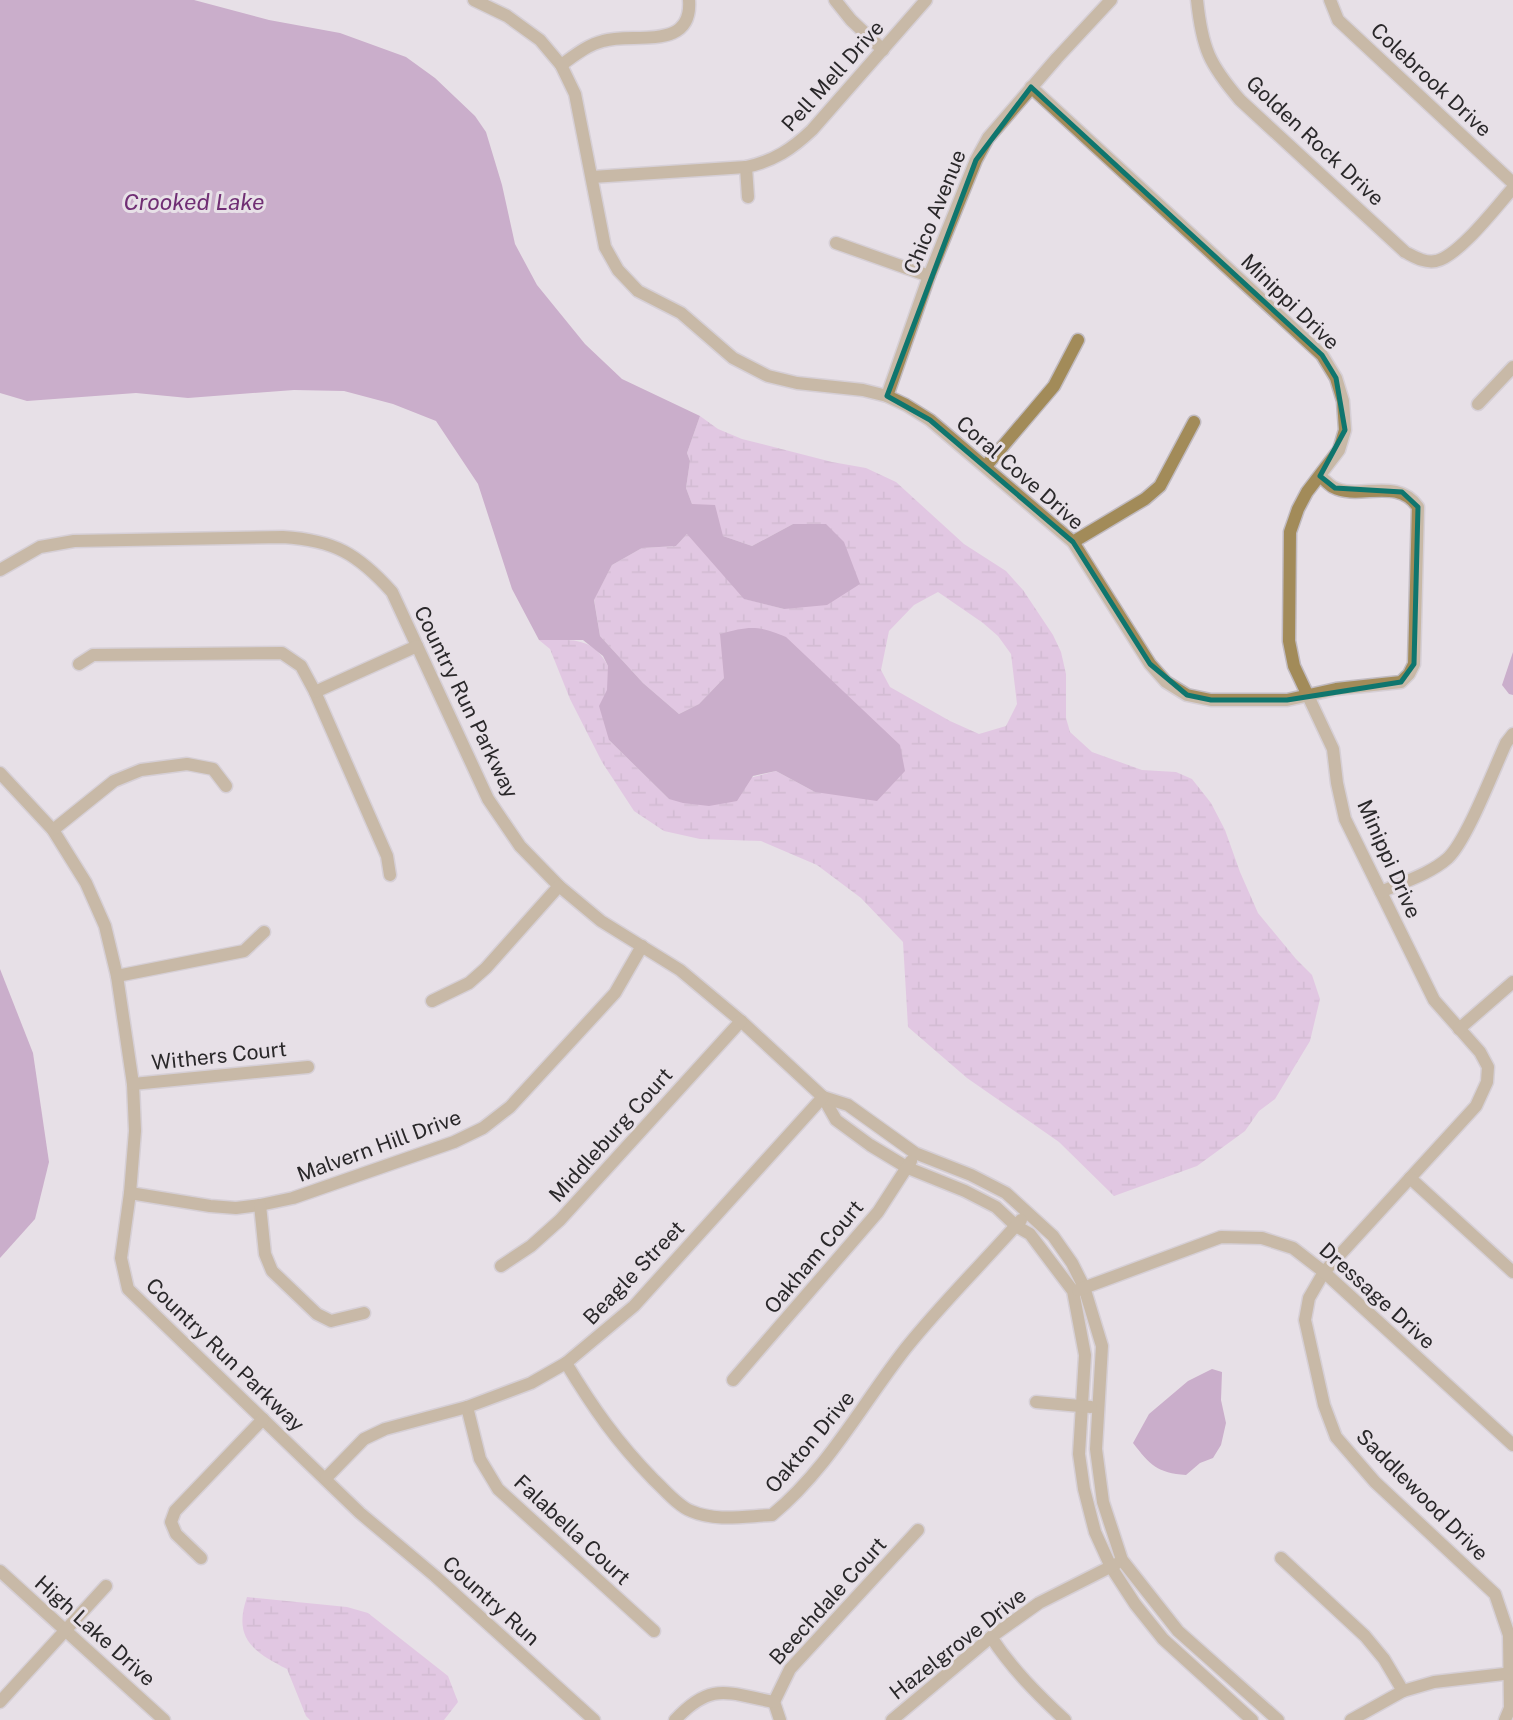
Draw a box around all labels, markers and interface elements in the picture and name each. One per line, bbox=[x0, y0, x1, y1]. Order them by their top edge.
street label: Pell Mell Drive bbox=[776, 15, 889, 136]
street label: Colebrook Drive bbox=[1366, 17, 1497, 142]
street label: Golden Rock Drive bbox=[1241, 70, 1389, 211]
street label: Chico Avenue bbox=[898, 146, 971, 278]
water label: Crooked Lake bbox=[123, 188, 265, 215]
street label: Minippi Drive bbox=[1236, 249, 1345, 355]
street label: Coral Cove Drive bbox=[951, 410, 1089, 535]
street label: Country Run Parkway bbox=[409, 602, 524, 802]
street label: Minippi Drive bbox=[1352, 796, 1427, 922]
street label: Withers Court bbox=[150, 1036, 288, 1075]
street label: Middleburg Court bbox=[544, 1062, 678, 1207]
street label: Malvern Hill Drive bbox=[293, 1104, 464, 1187]
street label: Oakham Court bbox=[759, 1195, 868, 1318]
street label: Beagle Street bbox=[578, 1216, 689, 1330]
street label: Dressage Drive bbox=[1314, 1237, 1440, 1354]
street label: Country Run Parkway bbox=[141, 1273, 310, 1437]
street label: Oakton Drive bbox=[760, 1386, 860, 1498]
street label: Saddlewood Drive bbox=[1351, 1424, 1493, 1566]
street label: Falabella Court bbox=[509, 1469, 636, 1590]
street label: Beechdale Court bbox=[764, 1532, 891, 1670]
street label: Country Run bbox=[438, 1551, 545, 1651]
street label: High Lake Drive bbox=[30, 1570, 161, 1691]
street label: Hazelgrove Drive bbox=[884, 1583, 1031, 1705]

